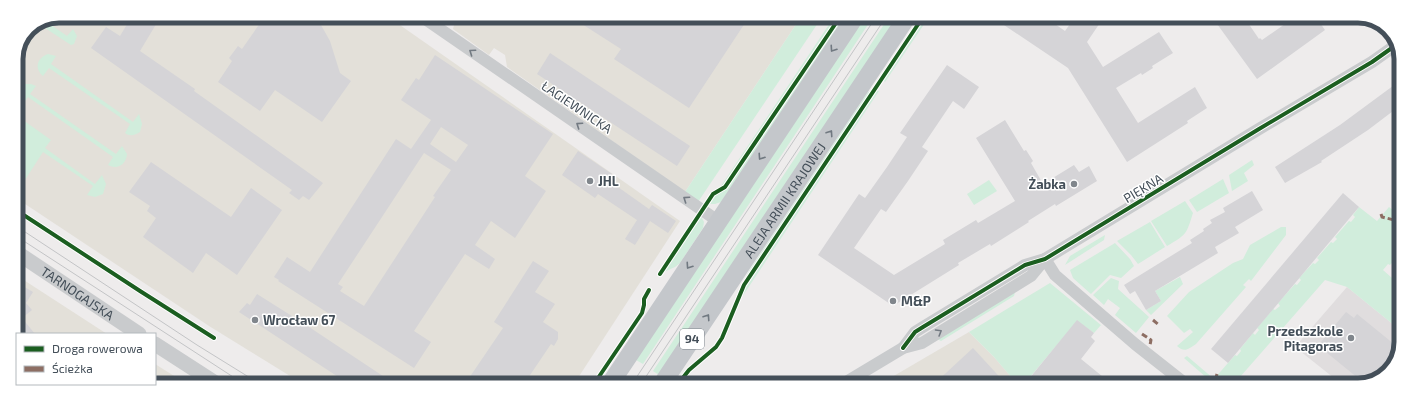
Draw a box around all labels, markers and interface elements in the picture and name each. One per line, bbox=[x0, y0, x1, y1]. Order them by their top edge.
one-way arrow bbox=[830, 45, 838, 52]
one-way arrow bbox=[469, 49, 476, 57]
street label: ŁAGIEWNICKA bbox=[539, 78, 615, 136]
one-way arrow bbox=[576, 122, 583, 130]
one-way arrow bbox=[825, 130, 832, 137]
street label: ALEJA ARMII KRAJOWEJ bbox=[741, 140, 829, 261]
one-way arrow bbox=[759, 153, 766, 160]
street label: PIĘKNA bbox=[1120, 170, 1166, 206]
place label: JHL bbox=[598, 173, 619, 189]
marker: JHL bbox=[585, 176, 595, 186]
place label: Żabka bbox=[1029, 176, 1066, 192]
marker: Żabka bbox=[1069, 179, 1079, 189]
one-way arrow bbox=[684, 197, 691, 204]
one-way arrow bbox=[686, 262, 694, 269]
street label: TARNOGAJSKA bbox=[38, 263, 117, 323]
place label: M&P bbox=[901, 293, 931, 309]
marker: M&P bbox=[888, 296, 898, 306]
place label: Wrocław 67 bbox=[263, 312, 336, 328]
one-way arrow bbox=[702, 314, 710, 321]
marker: Wrocław 67 bbox=[250, 315, 260, 325]
place label: Przedszkole Pitagoras bbox=[1267, 323, 1343, 354]
road number: 94 bbox=[680, 329, 704, 349]
one-way arrow bbox=[935, 330, 942, 337]
legend bbox=[16, 333, 156, 385]
marker: Przedszkole Pitagoras bbox=[1346, 333, 1356, 343]
text: Droga rowerowa bbox=[52, 341, 143, 355]
text: Ścieżka bbox=[52, 361, 93, 375]

